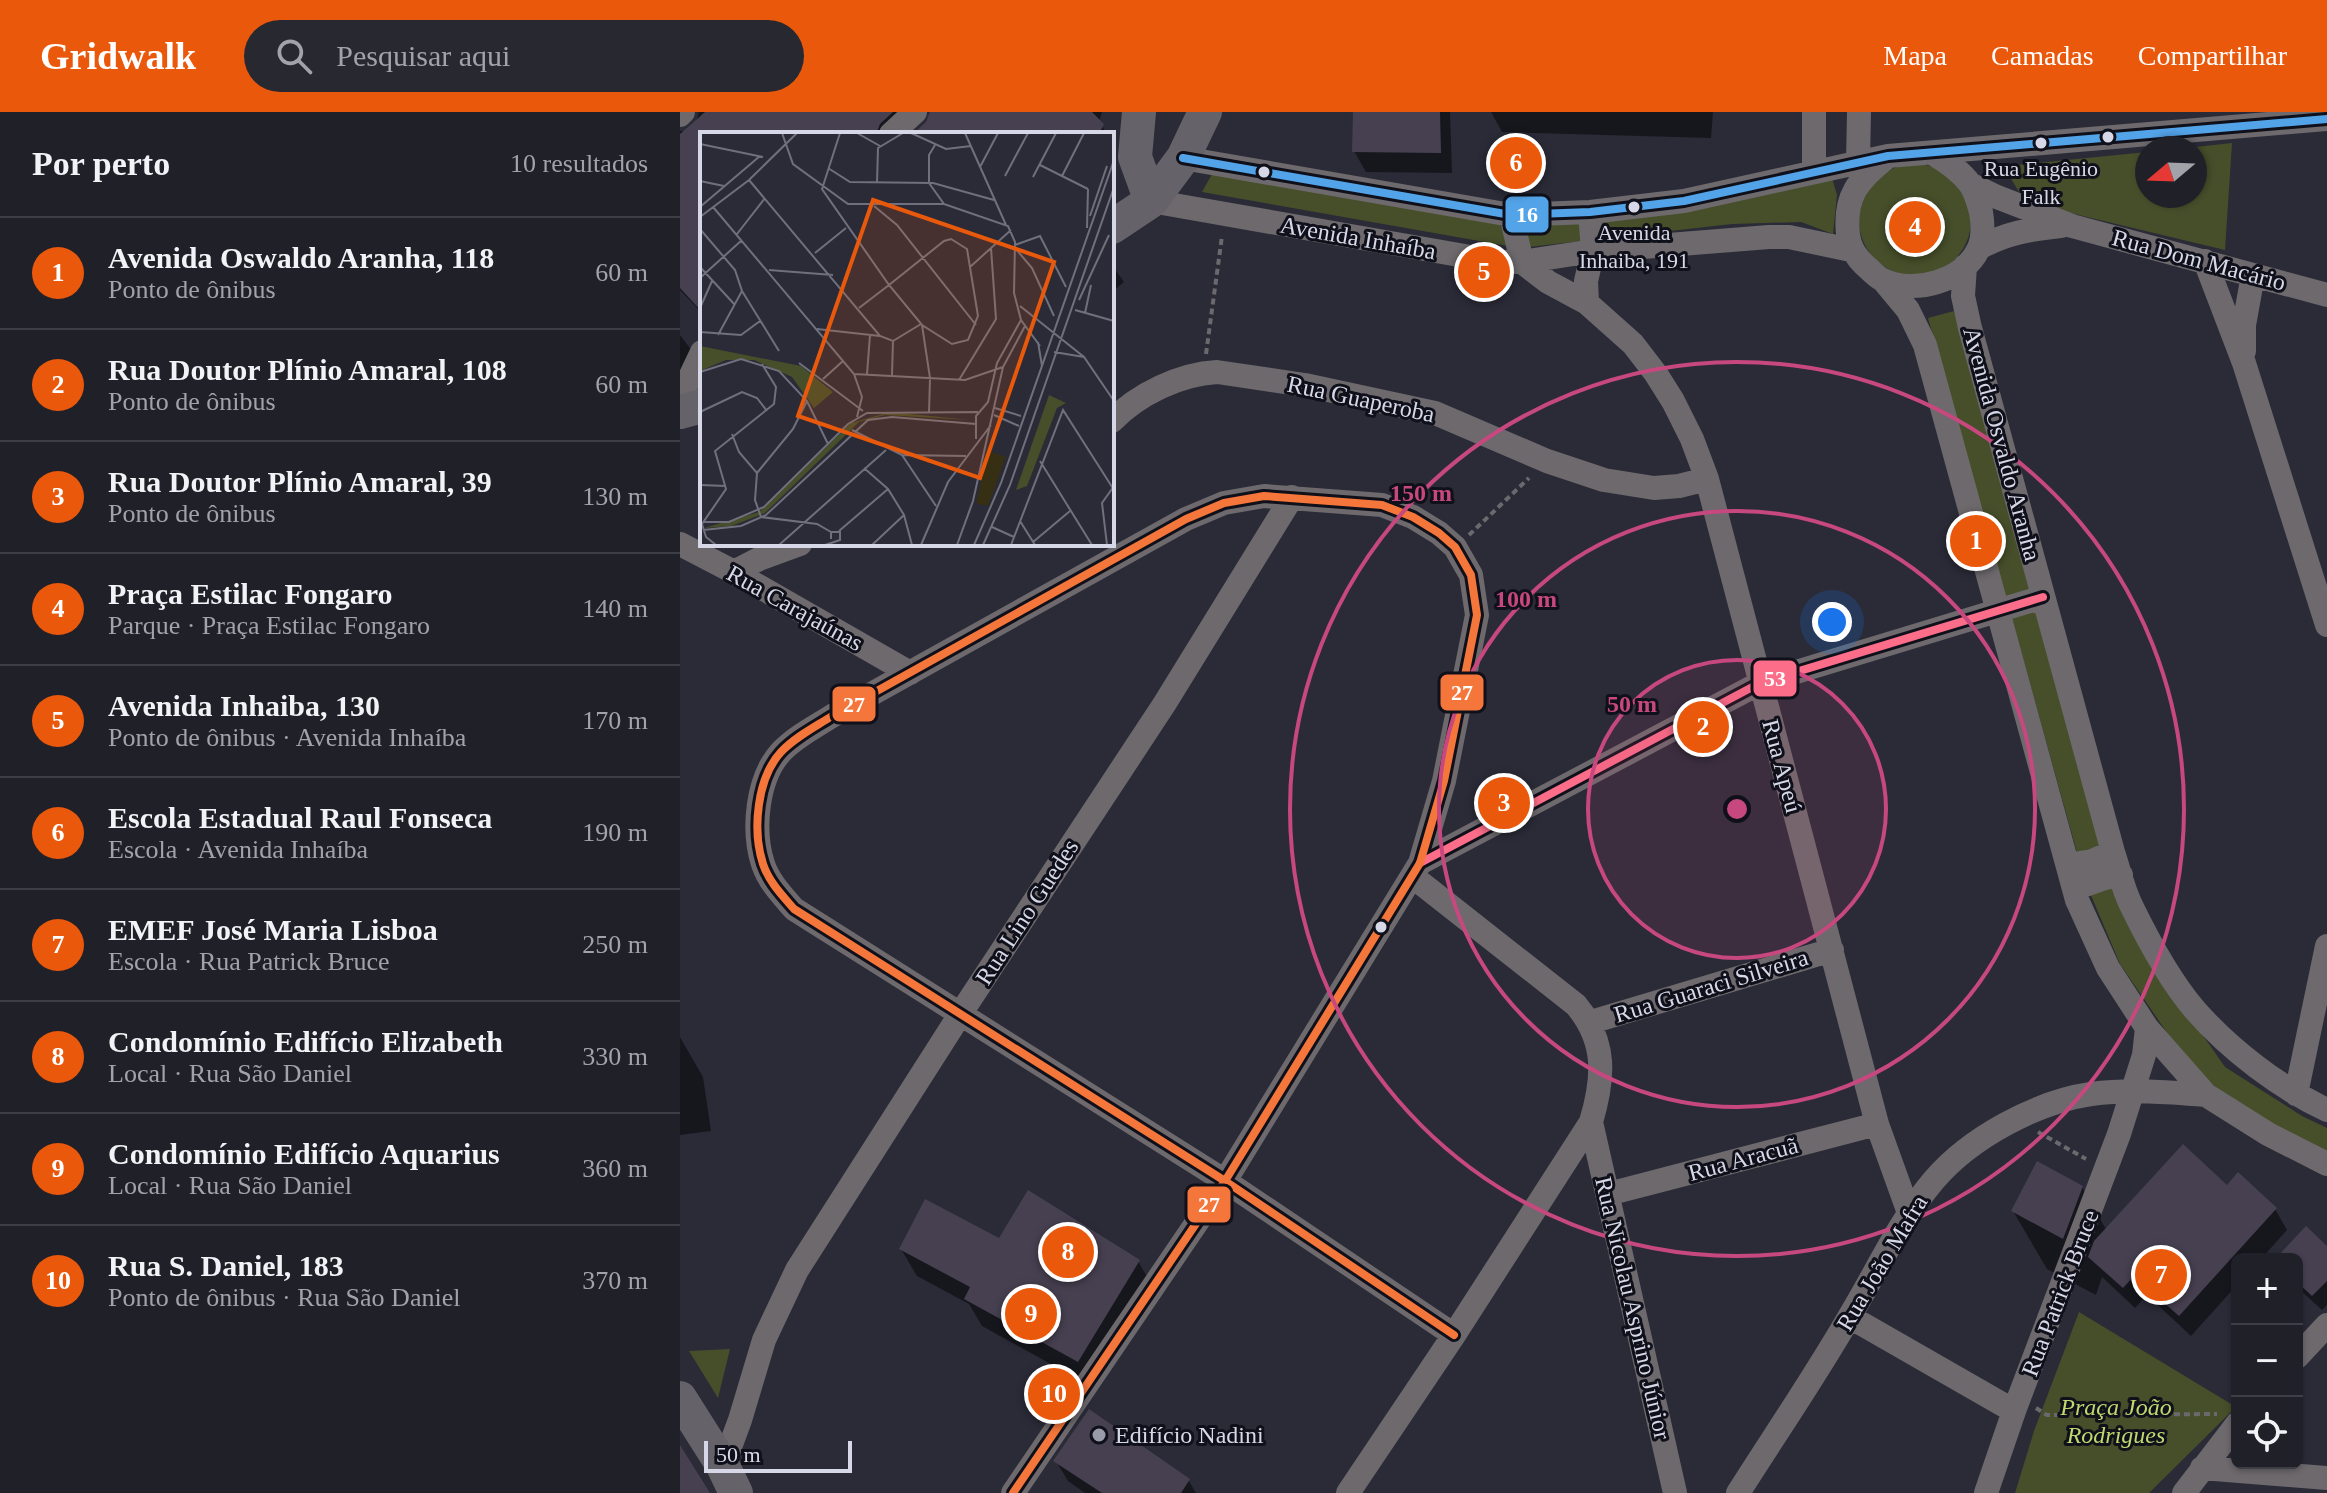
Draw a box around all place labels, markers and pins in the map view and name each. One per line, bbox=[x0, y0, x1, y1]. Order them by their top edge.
unlabelled marker bbox=[2100, 129, 2116, 145]
pin: 6 bbox=[1490, 133, 1542, 193]
marker: Rua Eugênio Falk bbox=[2033, 135, 2049, 151]
place label: Rua Eugênio Falk bbox=[1984, 156, 2098, 209]
unlabelled marker bbox=[1256, 164, 1272, 180]
pin: 4 bbox=[1889, 197, 1941, 257]
marker: Avenida Inhaiba, 191 bbox=[1626, 199, 1642, 215]
place label: Avenida Inhaiba, 191 bbox=[1579, 220, 1689, 273]
pin: 5 bbox=[1458, 242, 1510, 302]
pin: 1 bbox=[1950, 511, 2002, 571]
pin: 2 bbox=[1677, 697, 1729, 757]
pin: 3 bbox=[1478, 773, 1530, 833]
centre of rings bbox=[1723, 795, 1751, 823]
unlabelled marker bbox=[1373, 919, 1389, 935]
pin: 8 bbox=[1042, 1222, 1094, 1282]
pin: 7 bbox=[2135, 1245, 2187, 1305]
pin: 9 bbox=[1005, 1284, 1057, 1344]
pin: 10 bbox=[1028, 1364, 1080, 1424]
place label: Edifício Nadini bbox=[1115, 1422, 1264, 1448]
marker: Edifício Nadini bbox=[1090, 1426, 1108, 1444]

